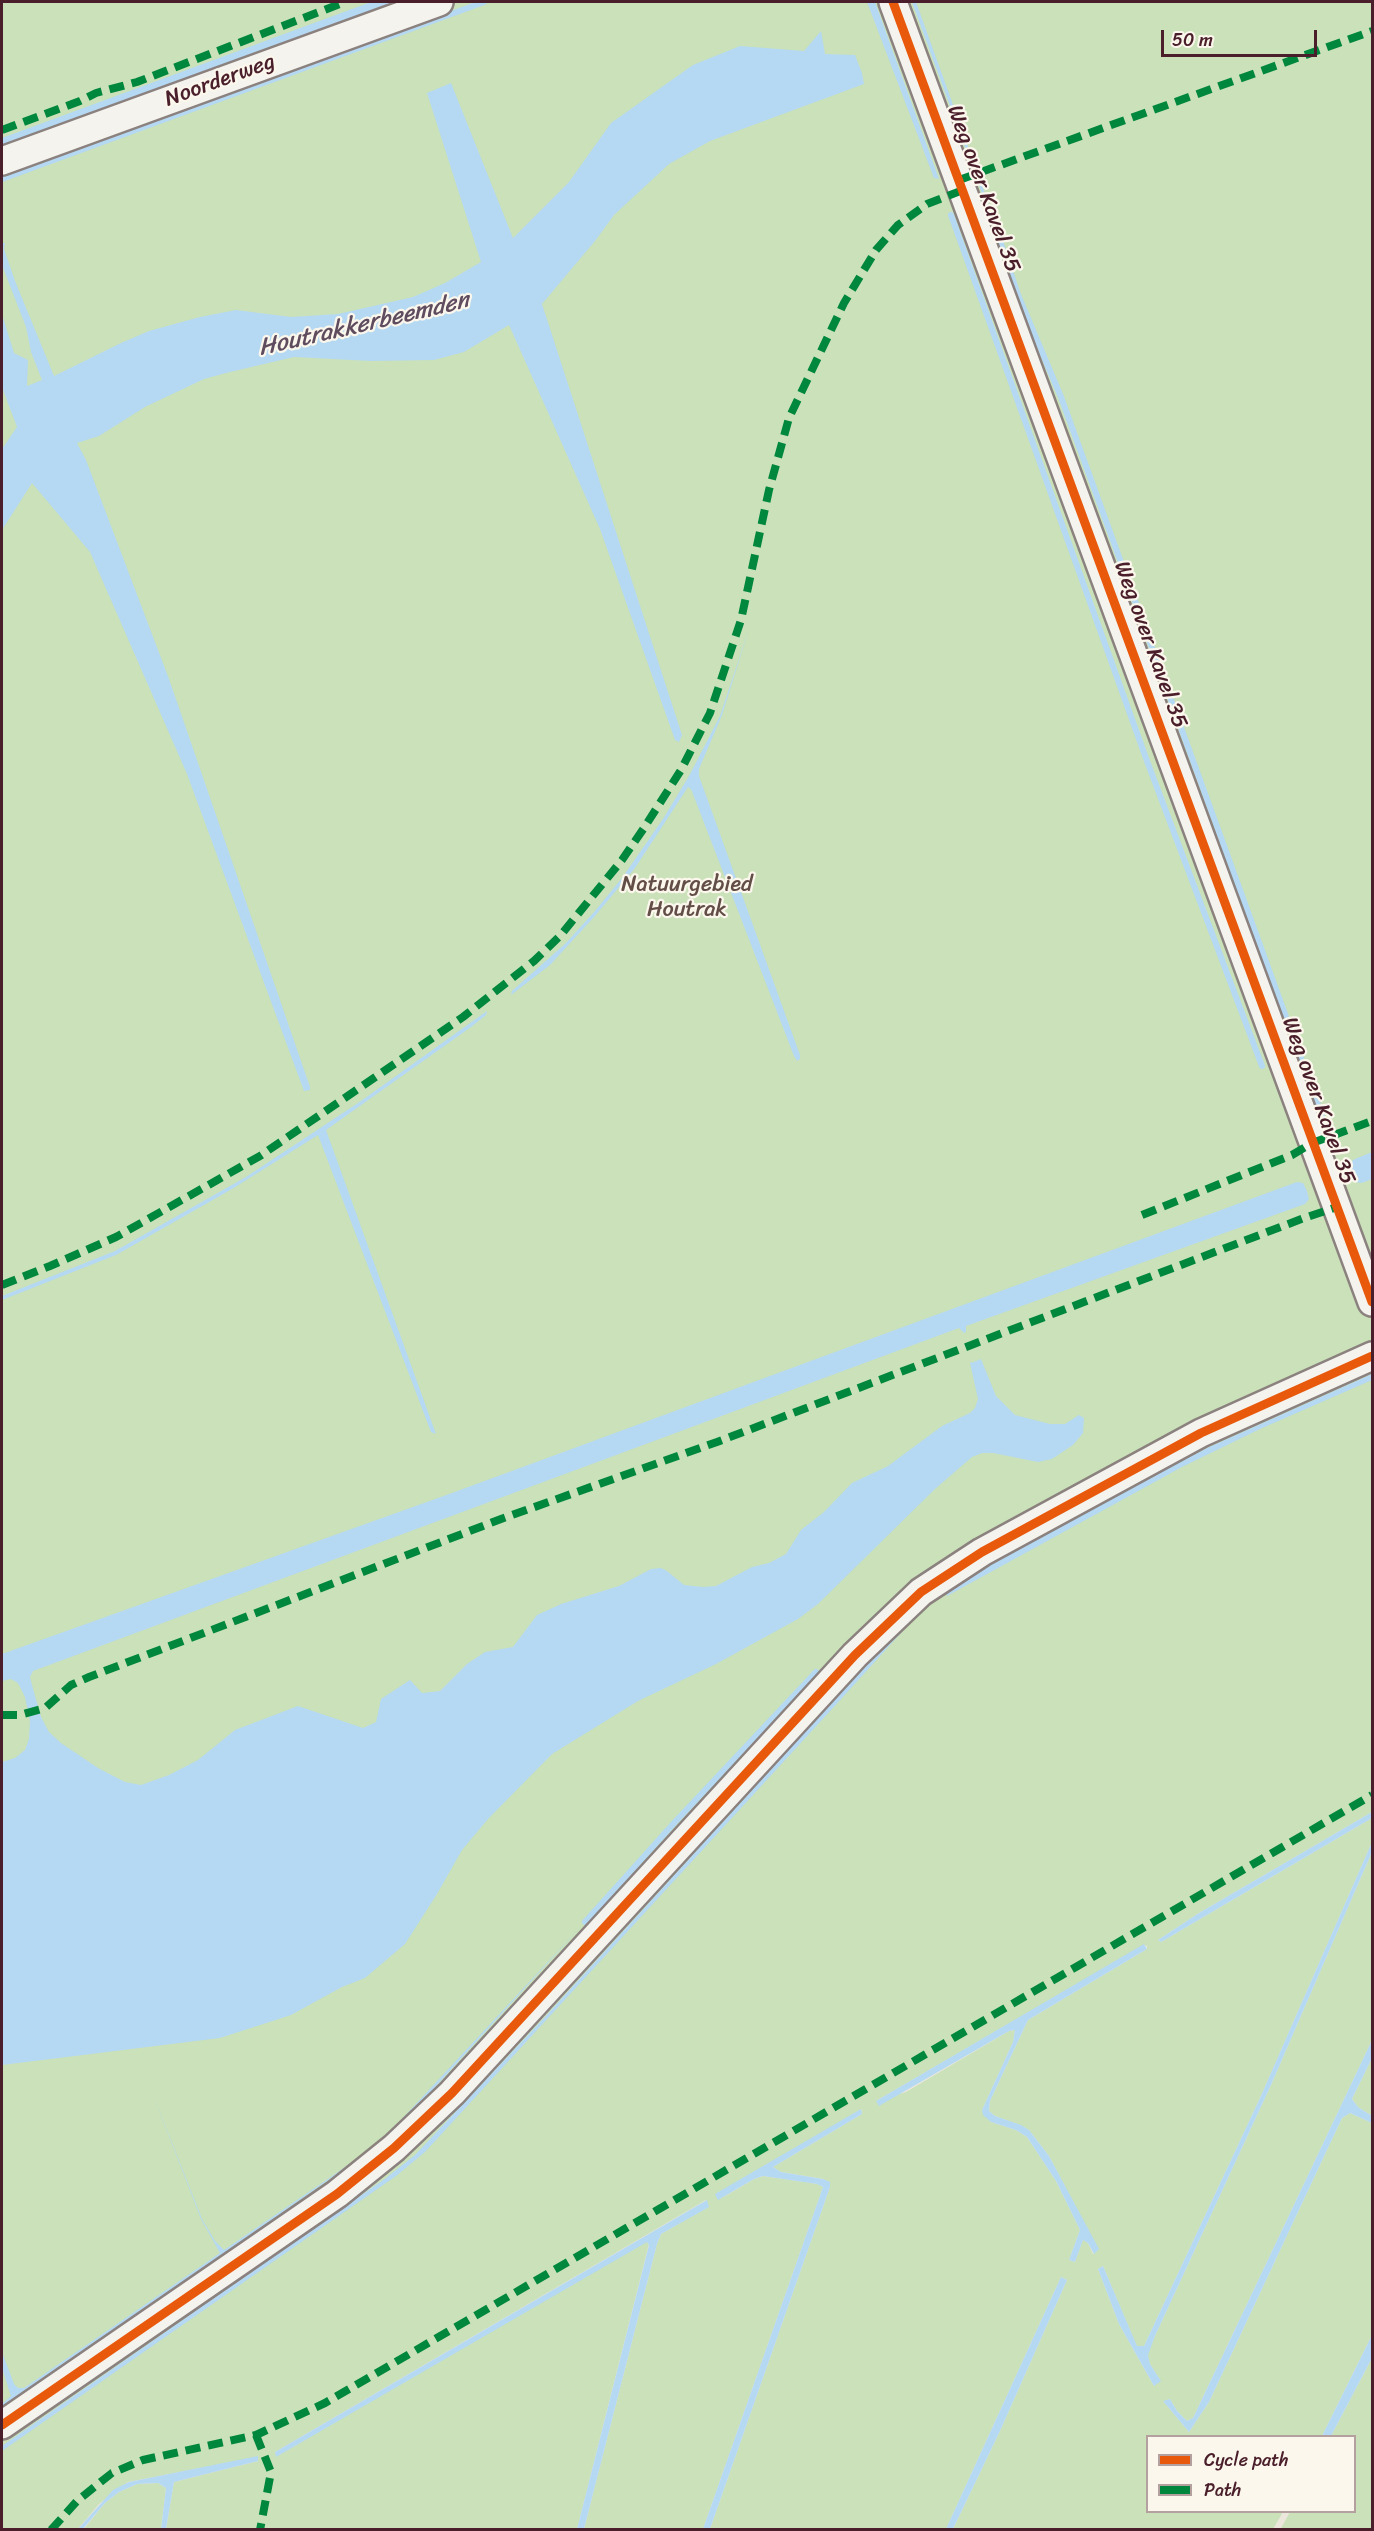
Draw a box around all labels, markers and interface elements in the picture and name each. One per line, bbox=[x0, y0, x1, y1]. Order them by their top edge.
scale bar bbox=[1164, 18, 1320, 56]
text: 50 m bbox=[1172, 24, 1213, 56]
street label: Noorderweg bbox=[161, 49, 279, 113]
street label: Weg over Kavel 35 bbox=[940, 102, 1026, 276]
water label: Houtrakkerbeemden bbox=[256, 287, 472, 363]
street label: Weg over Kavel 35 bbox=[1107, 558, 1193, 732]
park label: Natuurgebied Houtrak bbox=[621, 872, 753, 924]
street label: Weg over Kavel 35 bbox=[1275, 1014, 1361, 1188]
legend bbox=[1146, 2435, 1356, 2513]
text: Cycle path bbox=[1204, 2444, 1288, 2476]
text: Path bbox=[1204, 2474, 1241, 2506]

